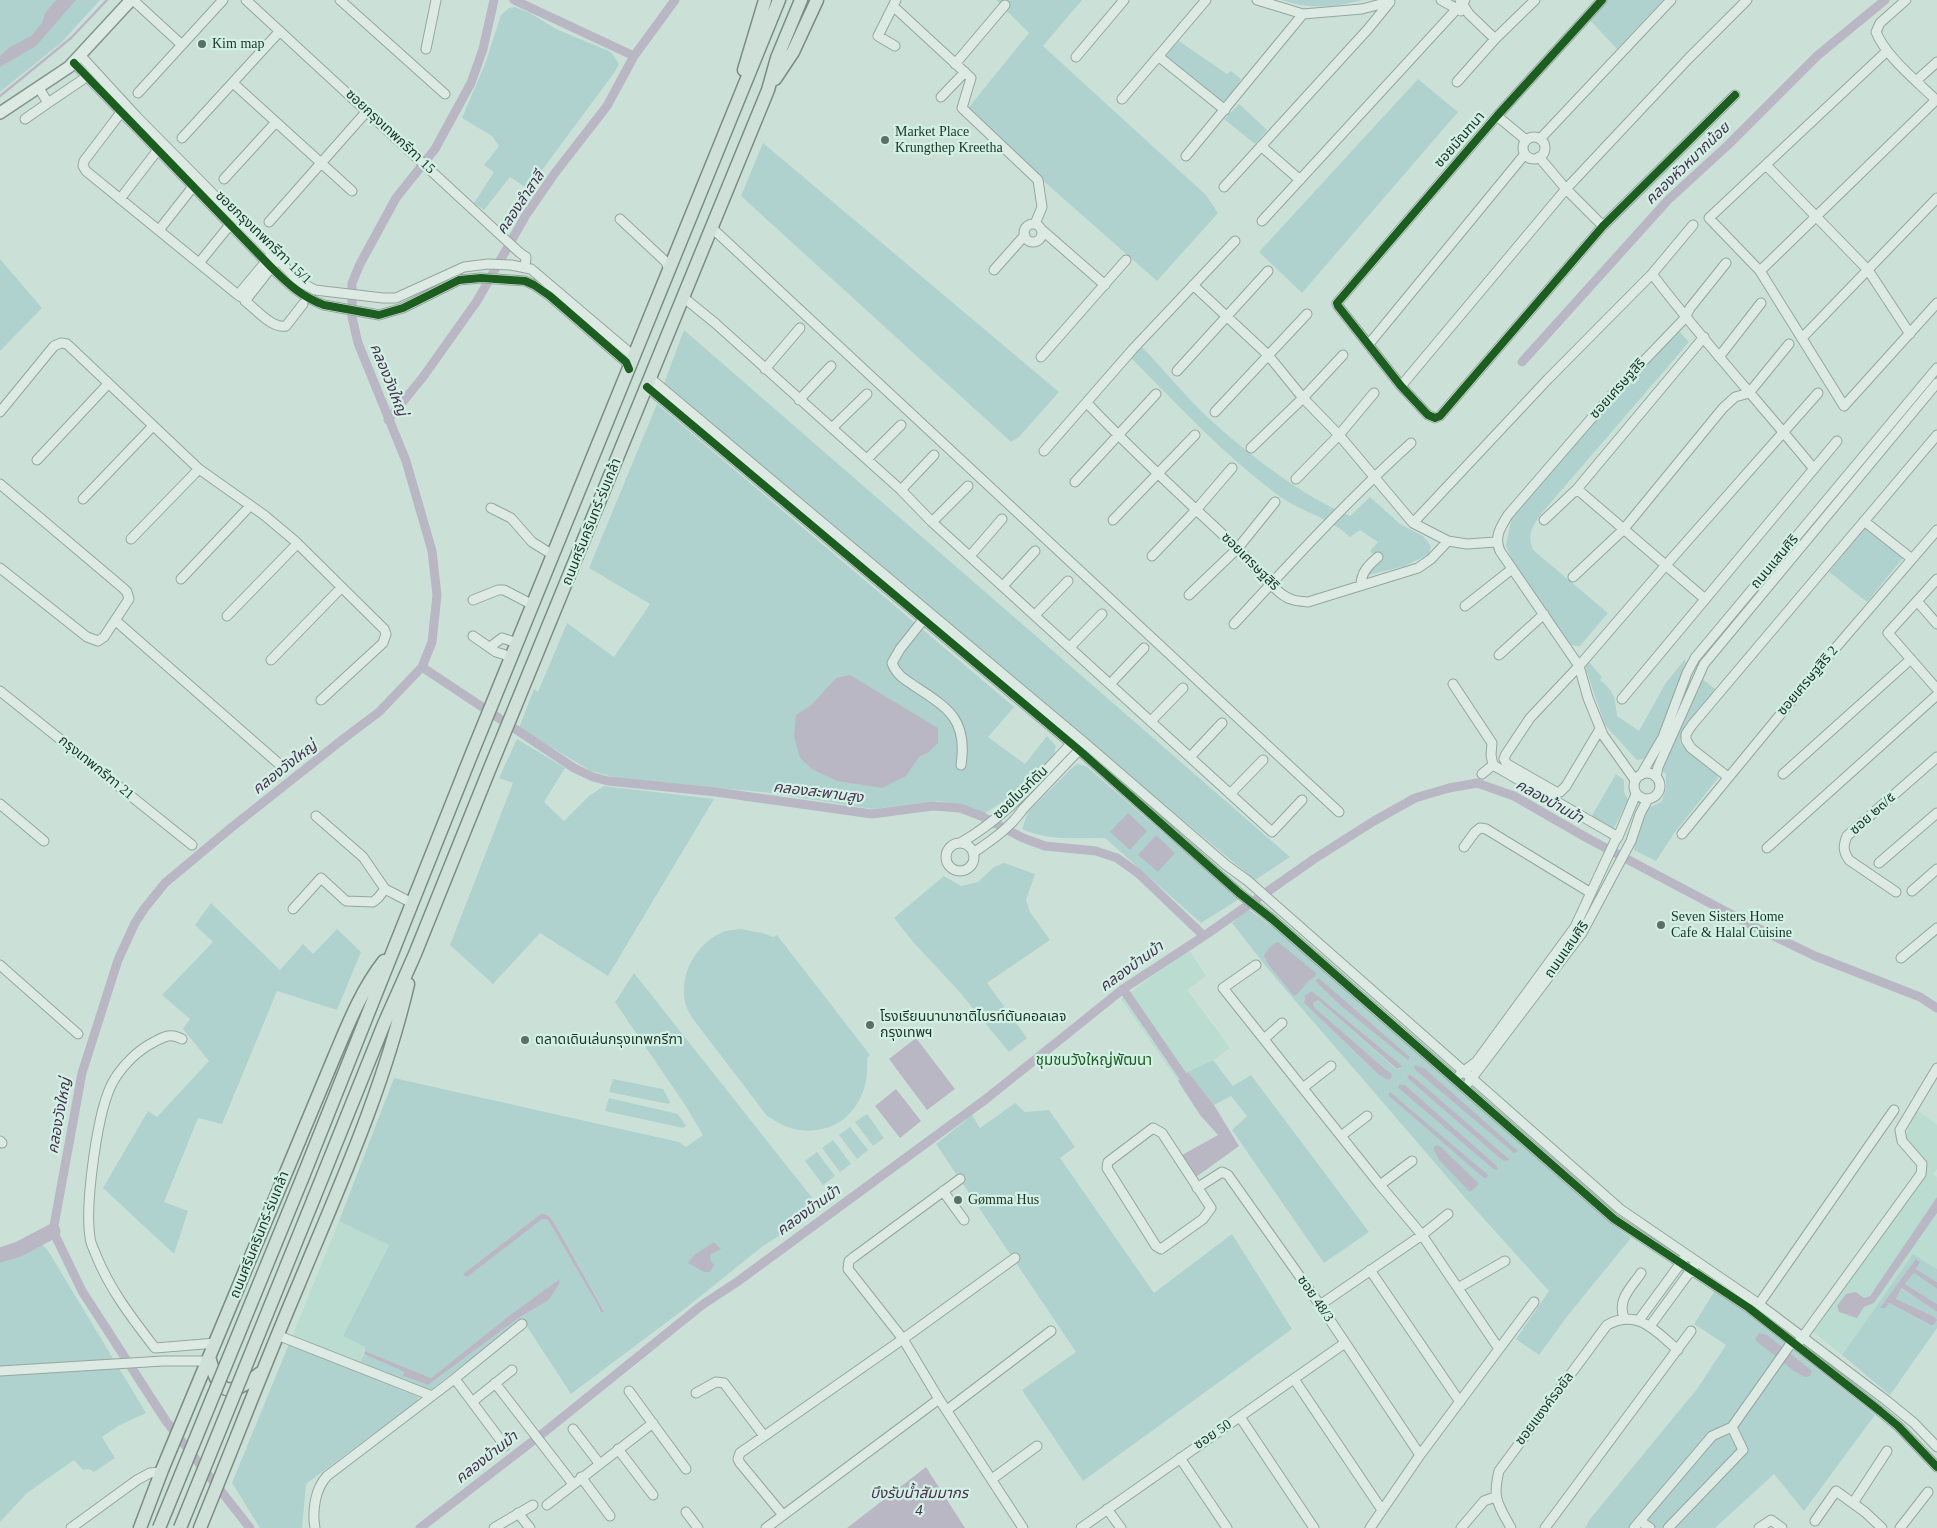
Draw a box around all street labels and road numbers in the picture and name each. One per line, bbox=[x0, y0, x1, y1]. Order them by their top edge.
street label: ซอยกรุงเทพกรีฑา 15 bbox=[342, 86, 438, 178]
street label: ซอยมัณฑนา bbox=[1431, 109, 1489, 171]
street label: ซอยกรุงเทพกรีฑา 15/1 bbox=[211, 188, 315, 288]
street label: ซอยเศรษฐสิริ bbox=[1587, 355, 1649, 423]
street label: ถนนศรีนครินทร์-ร่มเกล้า bbox=[559, 456, 625, 588]
street label: ซอยเศรษฐสิริ bbox=[1217, 529, 1283, 595]
street label: ถนนแสนศิริ bbox=[1747, 531, 1803, 593]
street label: ซอยเศรษฐสิริ 2 bbox=[1774, 643, 1842, 719]
street label: กรุงเทพกรีฑา 21 bbox=[55, 732, 137, 804]
street label: ซอยไบรท์ตัน bbox=[990, 763, 1052, 823]
street label: ซอย ๒๓/๕ bbox=[1847, 789, 1899, 839]
street label: ถนนแสนศิริ bbox=[1541, 918, 1593, 982]
street label: ถนนศรีนครินทร์-ร่มเกล้า bbox=[227, 1169, 293, 1301]
street label: ซอย 48/3 bbox=[1293, 1273, 1337, 1325]
street label: ซอยแซงค์รอยัล bbox=[1512, 1369, 1578, 1449]
street label: ซอย 50 bbox=[1191, 1416, 1235, 1454]

